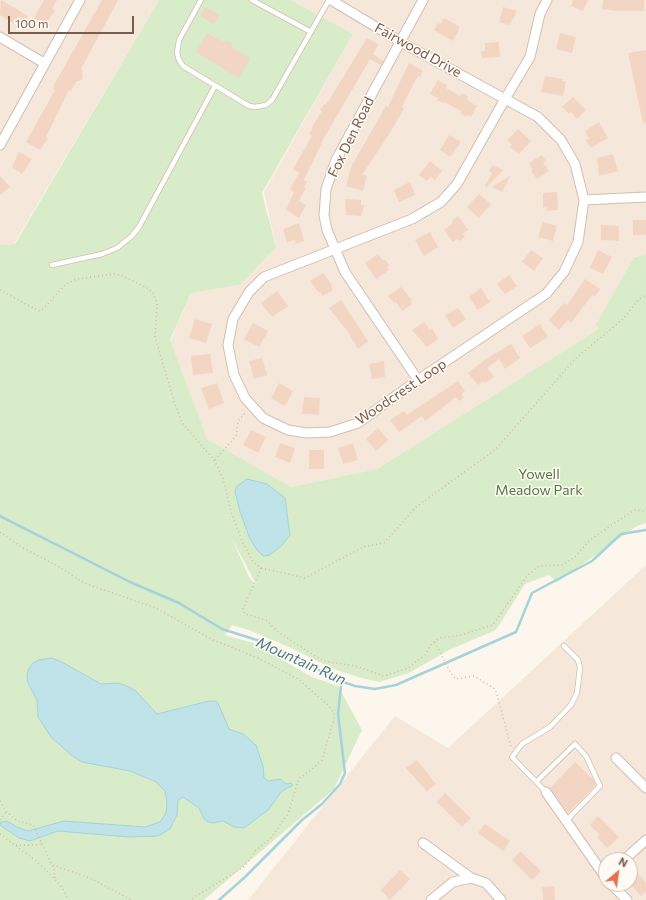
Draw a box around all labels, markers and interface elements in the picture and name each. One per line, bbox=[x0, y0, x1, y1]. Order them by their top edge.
scale bar bbox=[10, 8, 136, 34]
text: 100 m bbox=[15, 16, 49, 30]
street label: Fairwood Drive bbox=[372, 19, 464, 81]
street label: Fox Den Road bbox=[324, 94, 378, 180]
street label: Woodcrest Loop bbox=[353, 356, 449, 428]
park label: Yowell Meadow Park bbox=[495, 466, 583, 498]
water label: Mountain Run bbox=[253, 633, 349, 689]
north arrow bbox=[598, 852, 638, 892]
text: N bbox=[617, 854, 630, 870]

